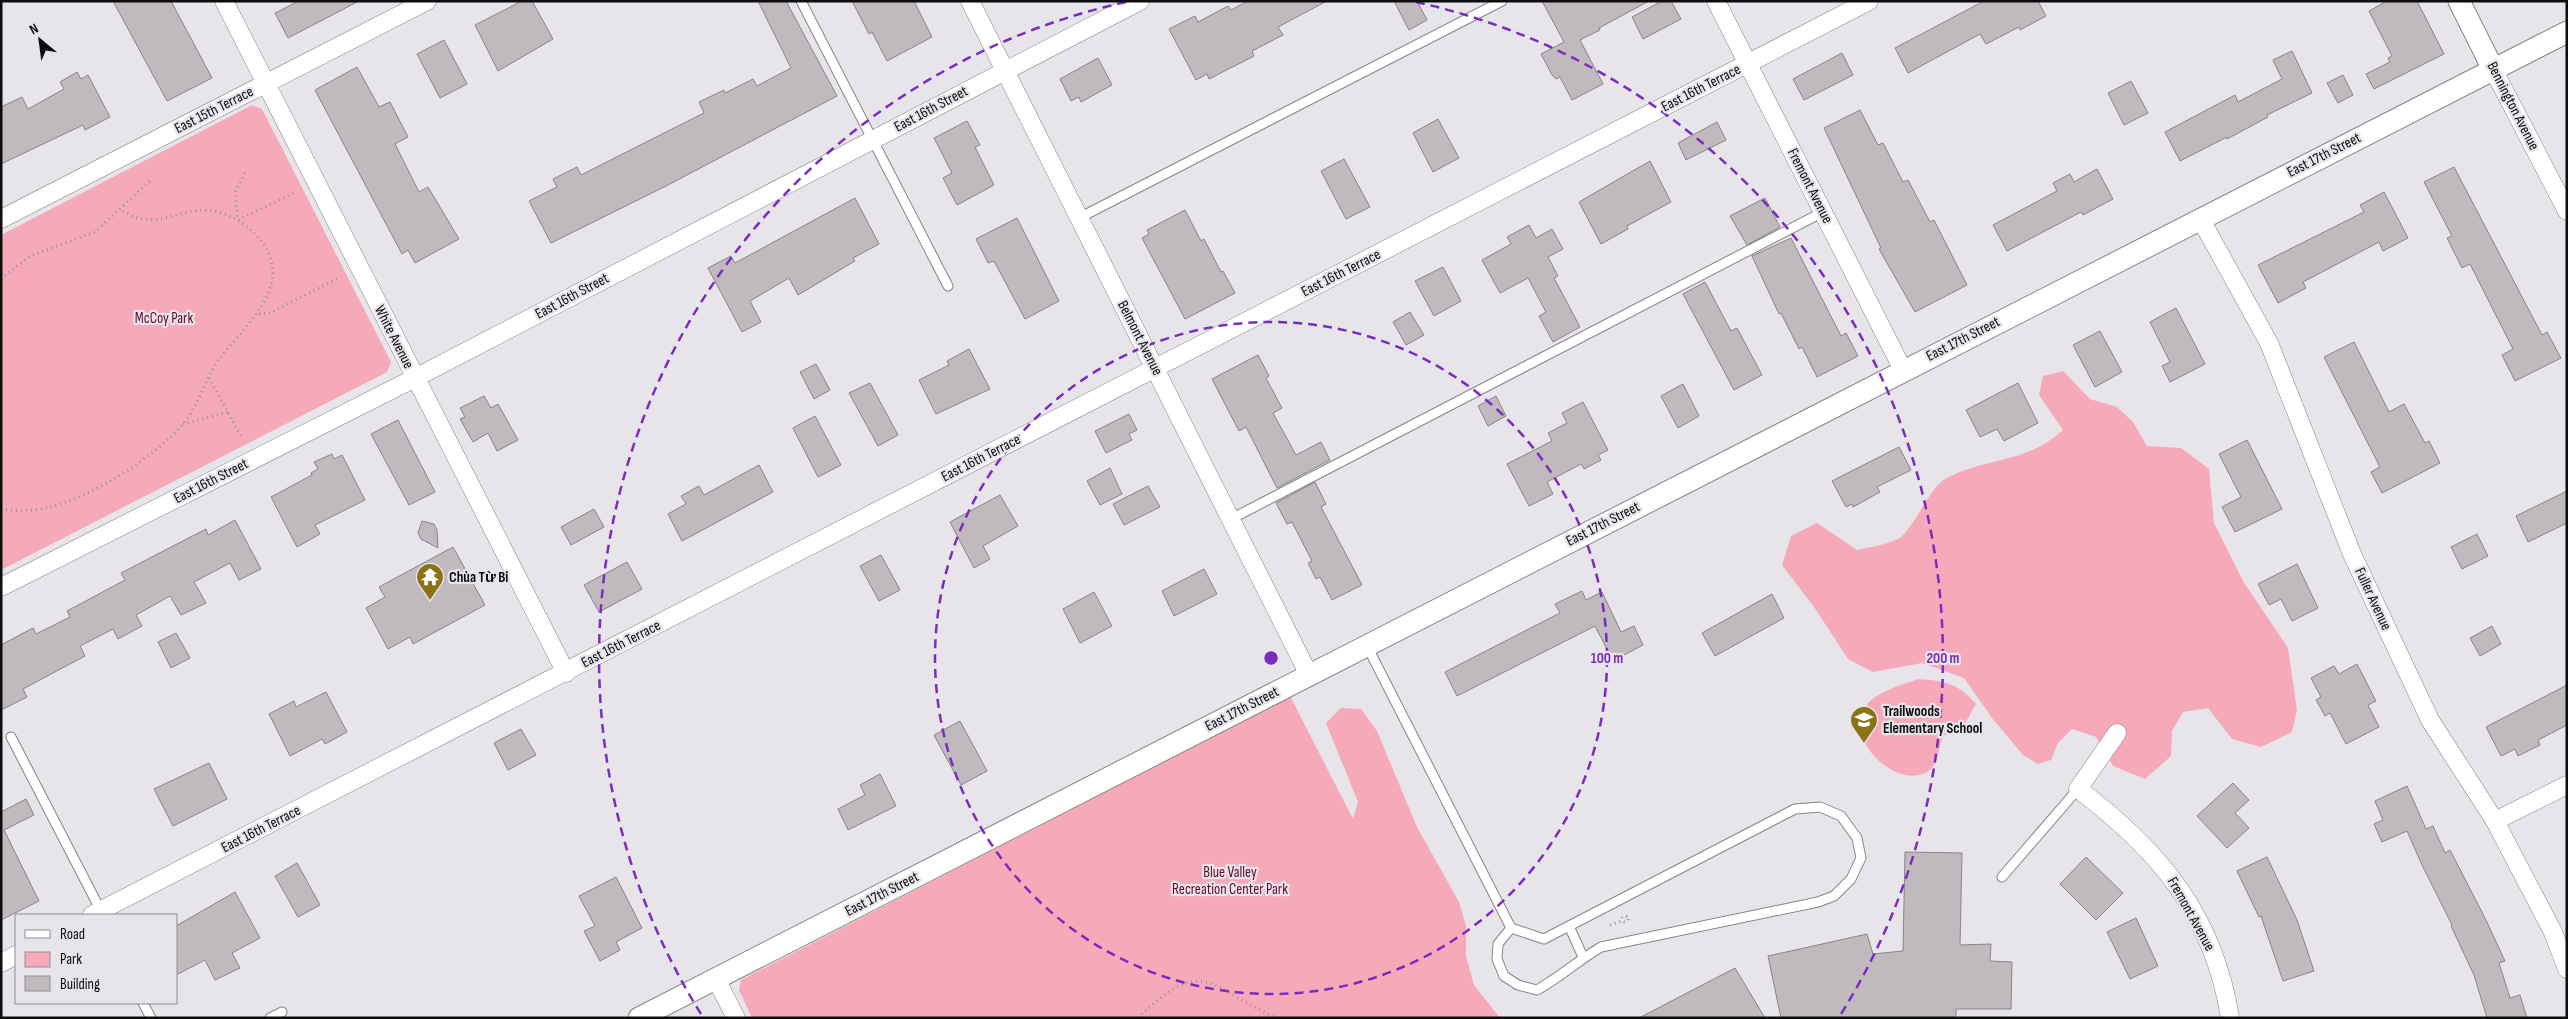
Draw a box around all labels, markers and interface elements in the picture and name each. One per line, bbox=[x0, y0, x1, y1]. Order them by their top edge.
north arrow bbox=[15, 15, 65, 65]
text: N bbox=[27, 20, 41, 38]
street label: Bennington Avenue bbox=[2483, 59, 2543, 153]
street label: East 16th Terrace bbox=[1658, 60, 1744, 116]
street label: East 16th Street bbox=[891, 81, 972, 136]
street label: East 15th Terrace bbox=[171, 82, 257, 138]
street label: East 17th Street bbox=[2284, 128, 2365, 182]
street label: Fremont Avenue bbox=[1783, 145, 1837, 227]
street label: East 16th Terrace bbox=[1298, 245, 1384, 301]
street label: East 16th Street bbox=[532, 268, 613, 323]
street label: Belmont Avenue bbox=[1113, 297, 1167, 379]
street label: White Avenue bbox=[370, 302, 418, 372]
park label: McCoy Park bbox=[135, 309, 193, 328]
street label: East 17th Street bbox=[1923, 312, 2004, 366]
street label: East 16th Terrace bbox=[938, 430, 1024, 486]
street label: East 16th Street bbox=[171, 454, 252, 508]
street label: East 17th Street bbox=[1563, 497, 1644, 551]
temple icon: Chùa Từ Bi bbox=[415, 562, 445, 601]
street label: Fuller Avenue bbox=[2350, 565, 2396, 633]
place label: Chùa Từ Bi bbox=[449, 568, 508, 587]
street label: East 16th Terrace bbox=[578, 616, 664, 672]
centre of rings bbox=[1262, 649, 1280, 667]
text: 100 m bbox=[1591, 649, 1623, 668]
text: 200 m bbox=[1926, 649, 1960, 668]
street label: East 17th Street bbox=[1202, 682, 1283, 736]
place label: Trailwoods Elementary School bbox=[1883, 702, 1982, 738]
school or university icon: Trailwoods Elementary School bbox=[1849, 705, 1879, 744]
street label: East 16th Terrace bbox=[218, 801, 304, 857]
park label: Blue Valley Recreation Center Park bbox=[1172, 863, 1288, 899]
street label: East 17th Street bbox=[842, 867, 923, 921]
street label: Fremont Avenue bbox=[2163, 874, 2219, 954]
legend bbox=[15, 914, 178, 1004]
text: Road bbox=[60, 925, 85, 944]
text: Park bbox=[60, 950, 82, 969]
text: Building bbox=[60, 975, 100, 994]

